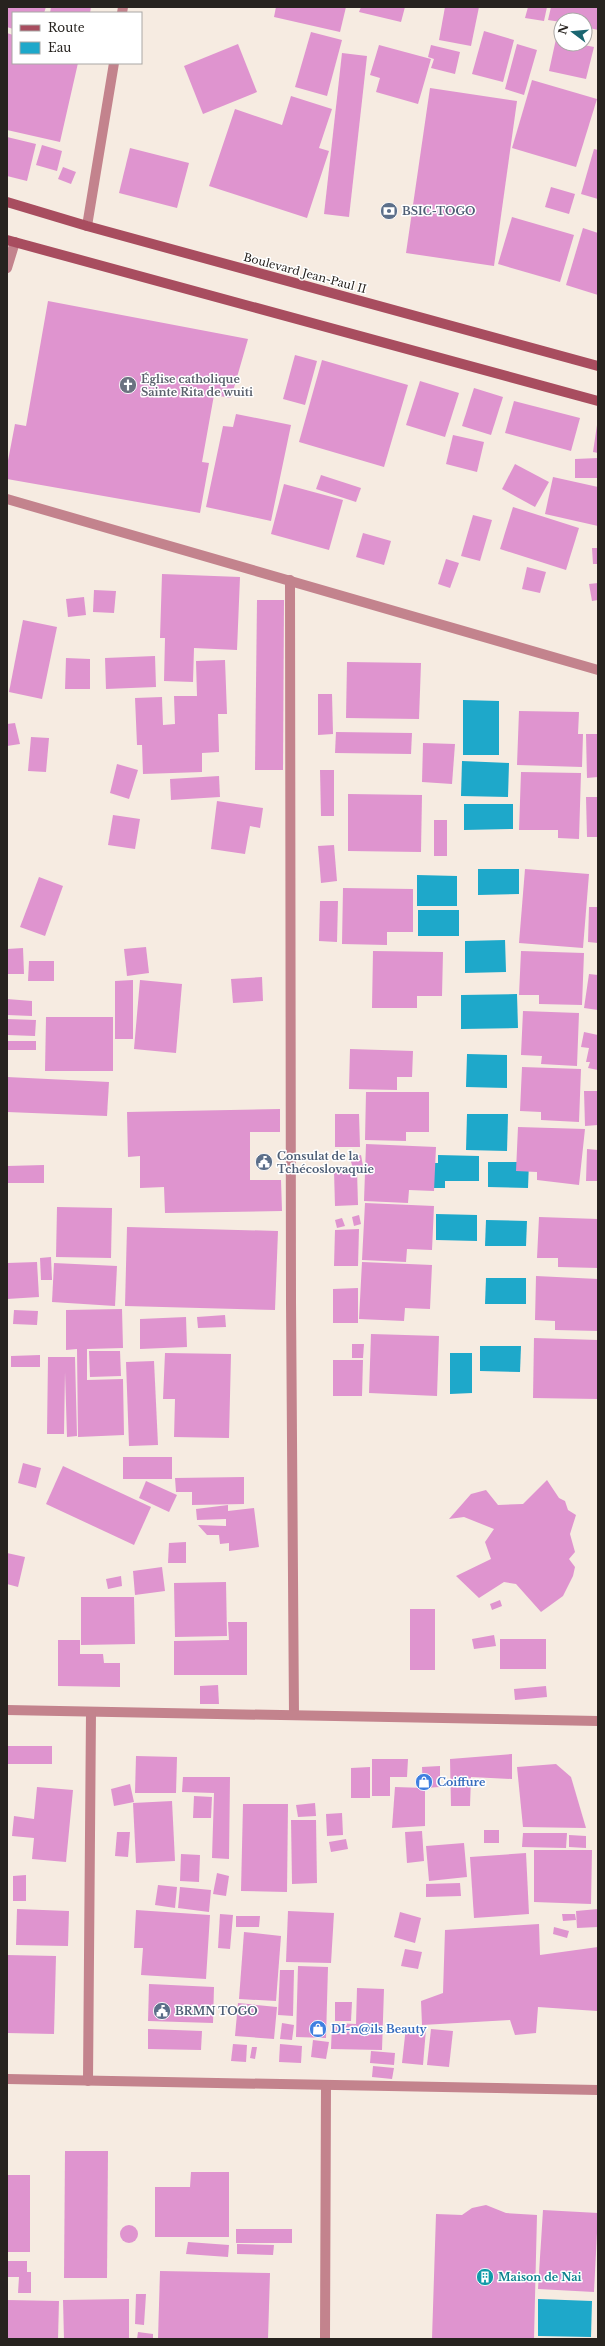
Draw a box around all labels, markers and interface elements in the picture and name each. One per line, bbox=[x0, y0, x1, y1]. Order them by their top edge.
legend bbox=[12, 12, 142, 64]
north arrow bbox=[553, 12, 593, 52]
text: Route bbox=[48, 20, 85, 35]
text: N bbox=[555, 22, 572, 36]
text: Eau bbox=[48, 40, 71, 55]
bank icon: BSIC-TOGO bbox=[379, 201, 399, 221]
place label: BSIC-TOGO bbox=[402, 204, 475, 218]
street label: Boulevard Jean-Paul II bbox=[242, 250, 369, 296]
place label: Église catholique Sainte Rita de wuiti bbox=[141, 372, 253, 399]
church icon: Église catholique Sainte Rita de wuiti bbox=[118, 375, 138, 395]
place label: Consulat de la Tchécoslovaquie bbox=[277, 1149, 374, 1176]
public building icon: Consulat de la Tchécoslovaquie bbox=[254, 1152, 274, 1172]
shop icon: Coiffure bbox=[414, 1772, 434, 1792]
place label: Coiffure bbox=[437, 1775, 486, 1789]
public building icon: BRMN TOGO bbox=[152, 2001, 172, 2021]
place label: BRMN TOGO bbox=[175, 2004, 258, 2018]
shop icon: DI-n@ils Beauty bbox=[308, 2019, 328, 2039]
place label: DI-n@ils Beauty bbox=[331, 2022, 428, 2036]
building icon: Maison de Nai bbox=[475, 2267, 495, 2287]
place label: Maison de Nai bbox=[498, 2270, 581, 2284]

